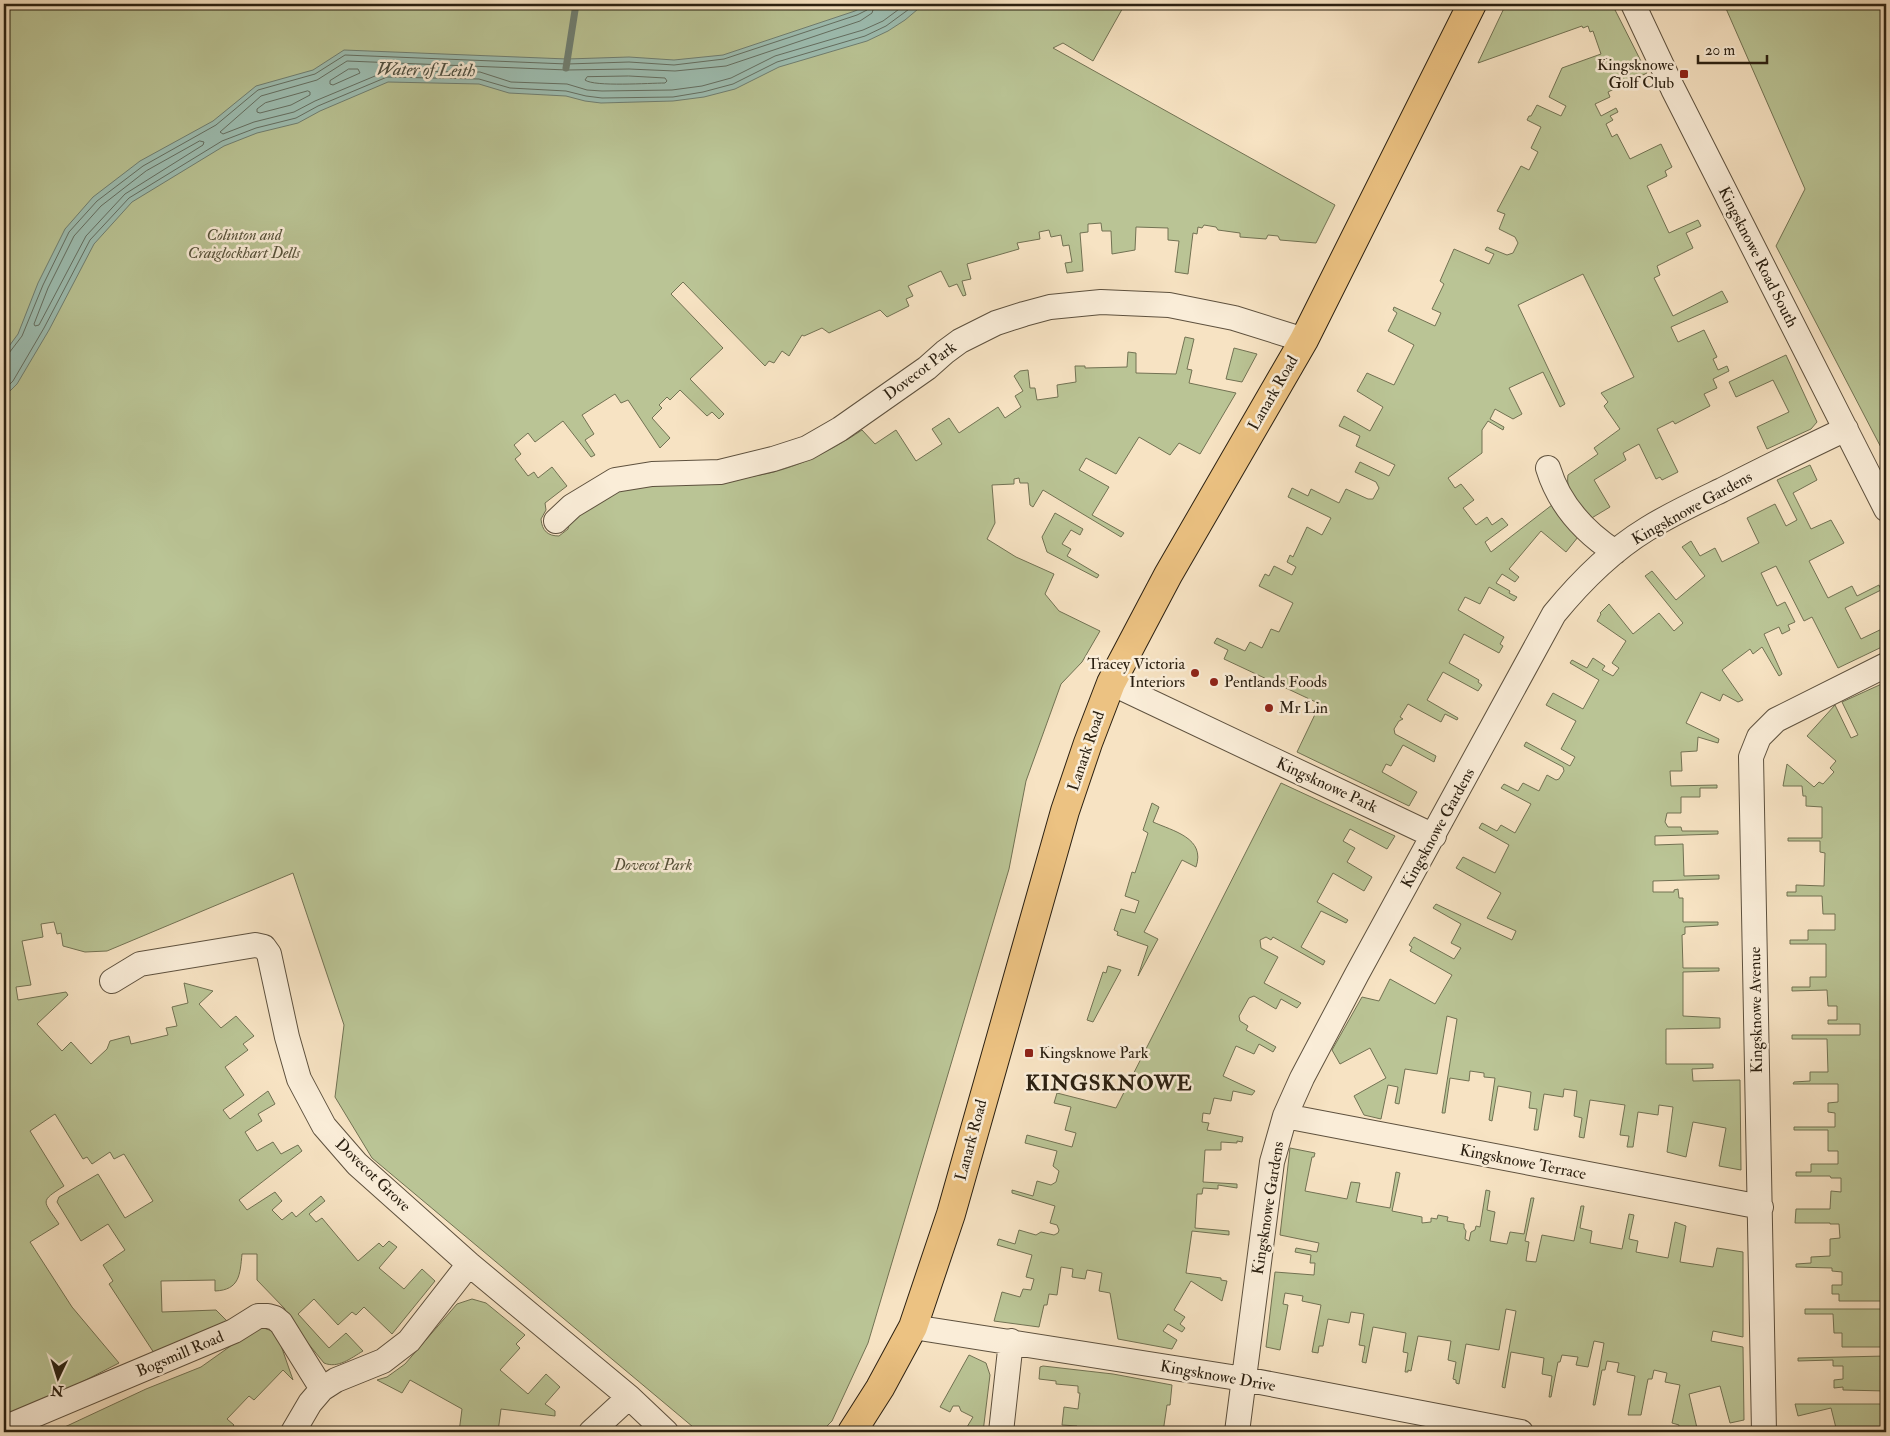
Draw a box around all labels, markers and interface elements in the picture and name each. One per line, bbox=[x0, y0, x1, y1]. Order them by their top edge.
scale bar bbox=[1698, 32, 1766, 64]
text: 20 m bbox=[1705, 41, 1735, 60]
place label: Kingsknowe Golf Club bbox=[1597, 55, 1674, 93]
water label: Water of Leith bbox=[376, 58, 476, 82]
marker: Kingsknowe Golf Club bbox=[1678, 68, 1690, 80]
street label: Kingsknowe Road South bbox=[1714, 183, 1802, 331]
park label: Colinton and Craiglockhart Dells bbox=[188, 225, 301, 263]
street label: Dovecot Park bbox=[880, 337, 961, 405]
street label: Lanark Road bbox=[1243, 352, 1303, 434]
street label: Kingsknowe Gardens bbox=[1628, 467, 1756, 549]
place label: Tracey Victoria Interiors bbox=[1087, 654, 1185, 692]
marker: Tracey Victoria Interiors bbox=[1189, 667, 1201, 679]
place label: Pentlands Foods bbox=[1224, 672, 1327, 692]
marker: Pentlands Foods bbox=[1208, 676, 1220, 688]
place label: Mr Lin bbox=[1279, 698, 1328, 718]
marker: Mr Lin bbox=[1263, 702, 1275, 714]
street label: Lanark Road bbox=[1063, 708, 1109, 794]
street label: Kingsknowe Park bbox=[1273, 753, 1381, 817]
street label: Kingsknowe Gardens bbox=[1397, 764, 1479, 892]
park label: Dovecot Park bbox=[613, 855, 693, 875]
street label: Kingsknowe Avenue bbox=[1745, 946, 1767, 1073]
place label: Kingsknowe Park bbox=[1039, 1043, 1149, 1063]
marker: Kingsknowe Park bbox=[1023, 1047, 1035, 1059]
district label: KINGSKNOWE bbox=[1025, 1070, 1193, 1097]
street label: Lanark Road bbox=[951, 1097, 991, 1183]
street label: Dovecot Grove bbox=[331, 1134, 415, 1216]
street label: Kingsknowe Gardens bbox=[1248, 1140, 1288, 1276]
street label: Kingsknowe Terrace bbox=[1458, 1140, 1588, 1184]
street label: Bogsmill Road bbox=[133, 1327, 227, 1381]
north arrow bbox=[32, 1354, 82, 1404]
street label: Kingsknowe Drive bbox=[1159, 1356, 1278, 1396]
text: N bbox=[50, 1382, 65, 1399]

